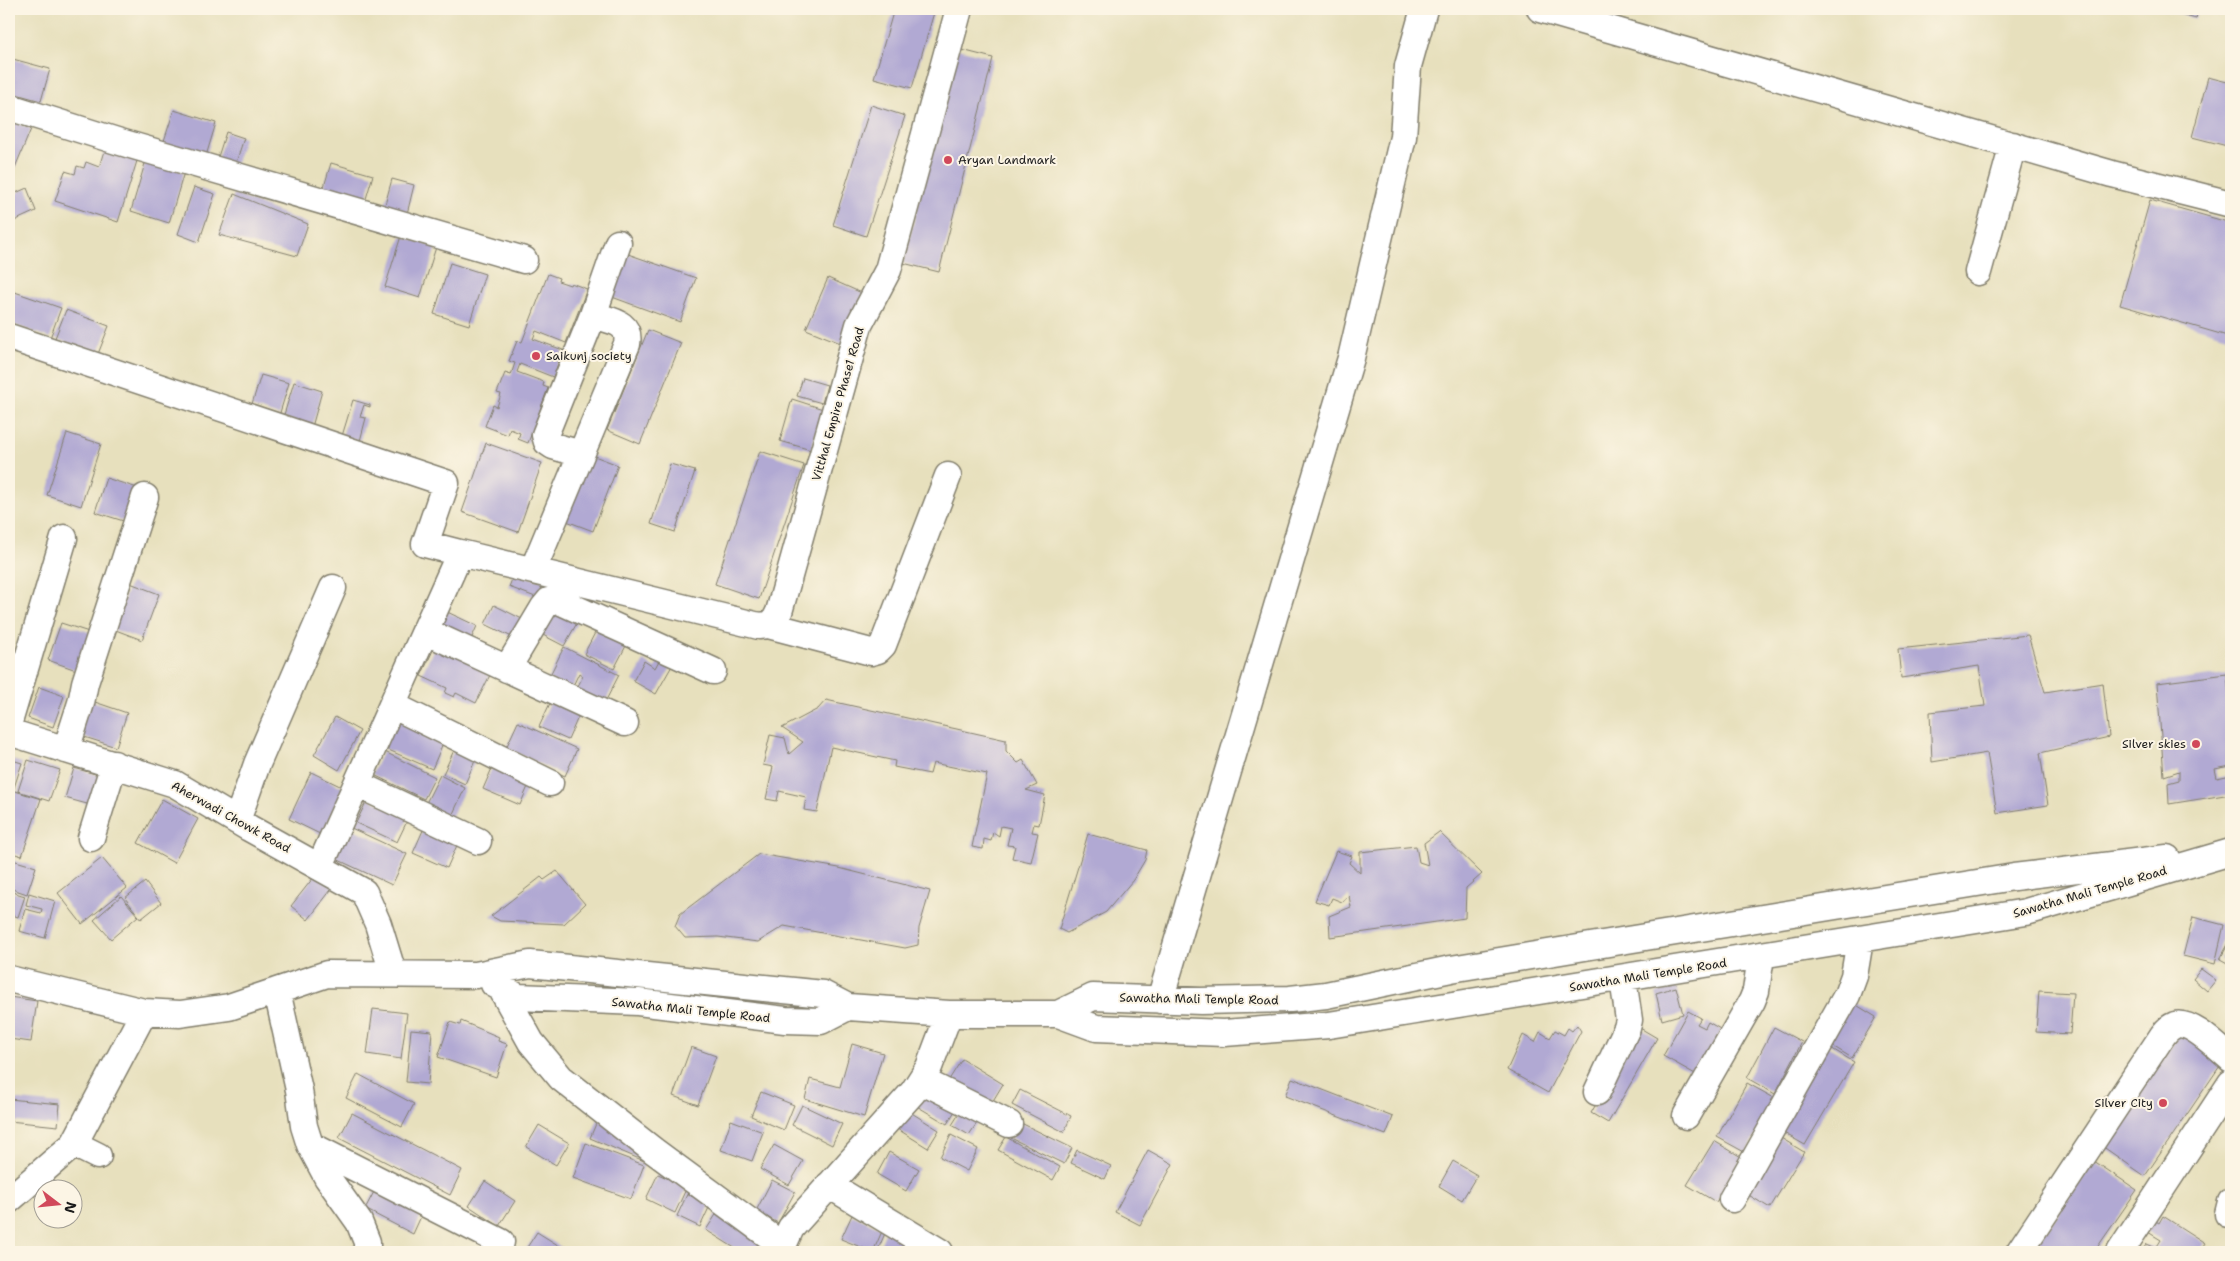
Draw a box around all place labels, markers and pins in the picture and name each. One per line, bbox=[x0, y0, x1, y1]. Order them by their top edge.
place label: Aryan Landmark bbox=[958, 152, 1056, 168]
marker: Aryan Landmark bbox=[942, 154, 954, 166]
place label: Saikunj society bbox=[546, 348, 632, 364]
marker: Saikunj society bbox=[530, 350, 542, 362]
place label: Silver skies bbox=[2122, 736, 2186, 752]
marker: Silver skies bbox=[2190, 738, 2202, 750]
place label: Silver City bbox=[2095, 1095, 2153, 1111]
marker: Silver City bbox=[2157, 1097, 2169, 1109]

